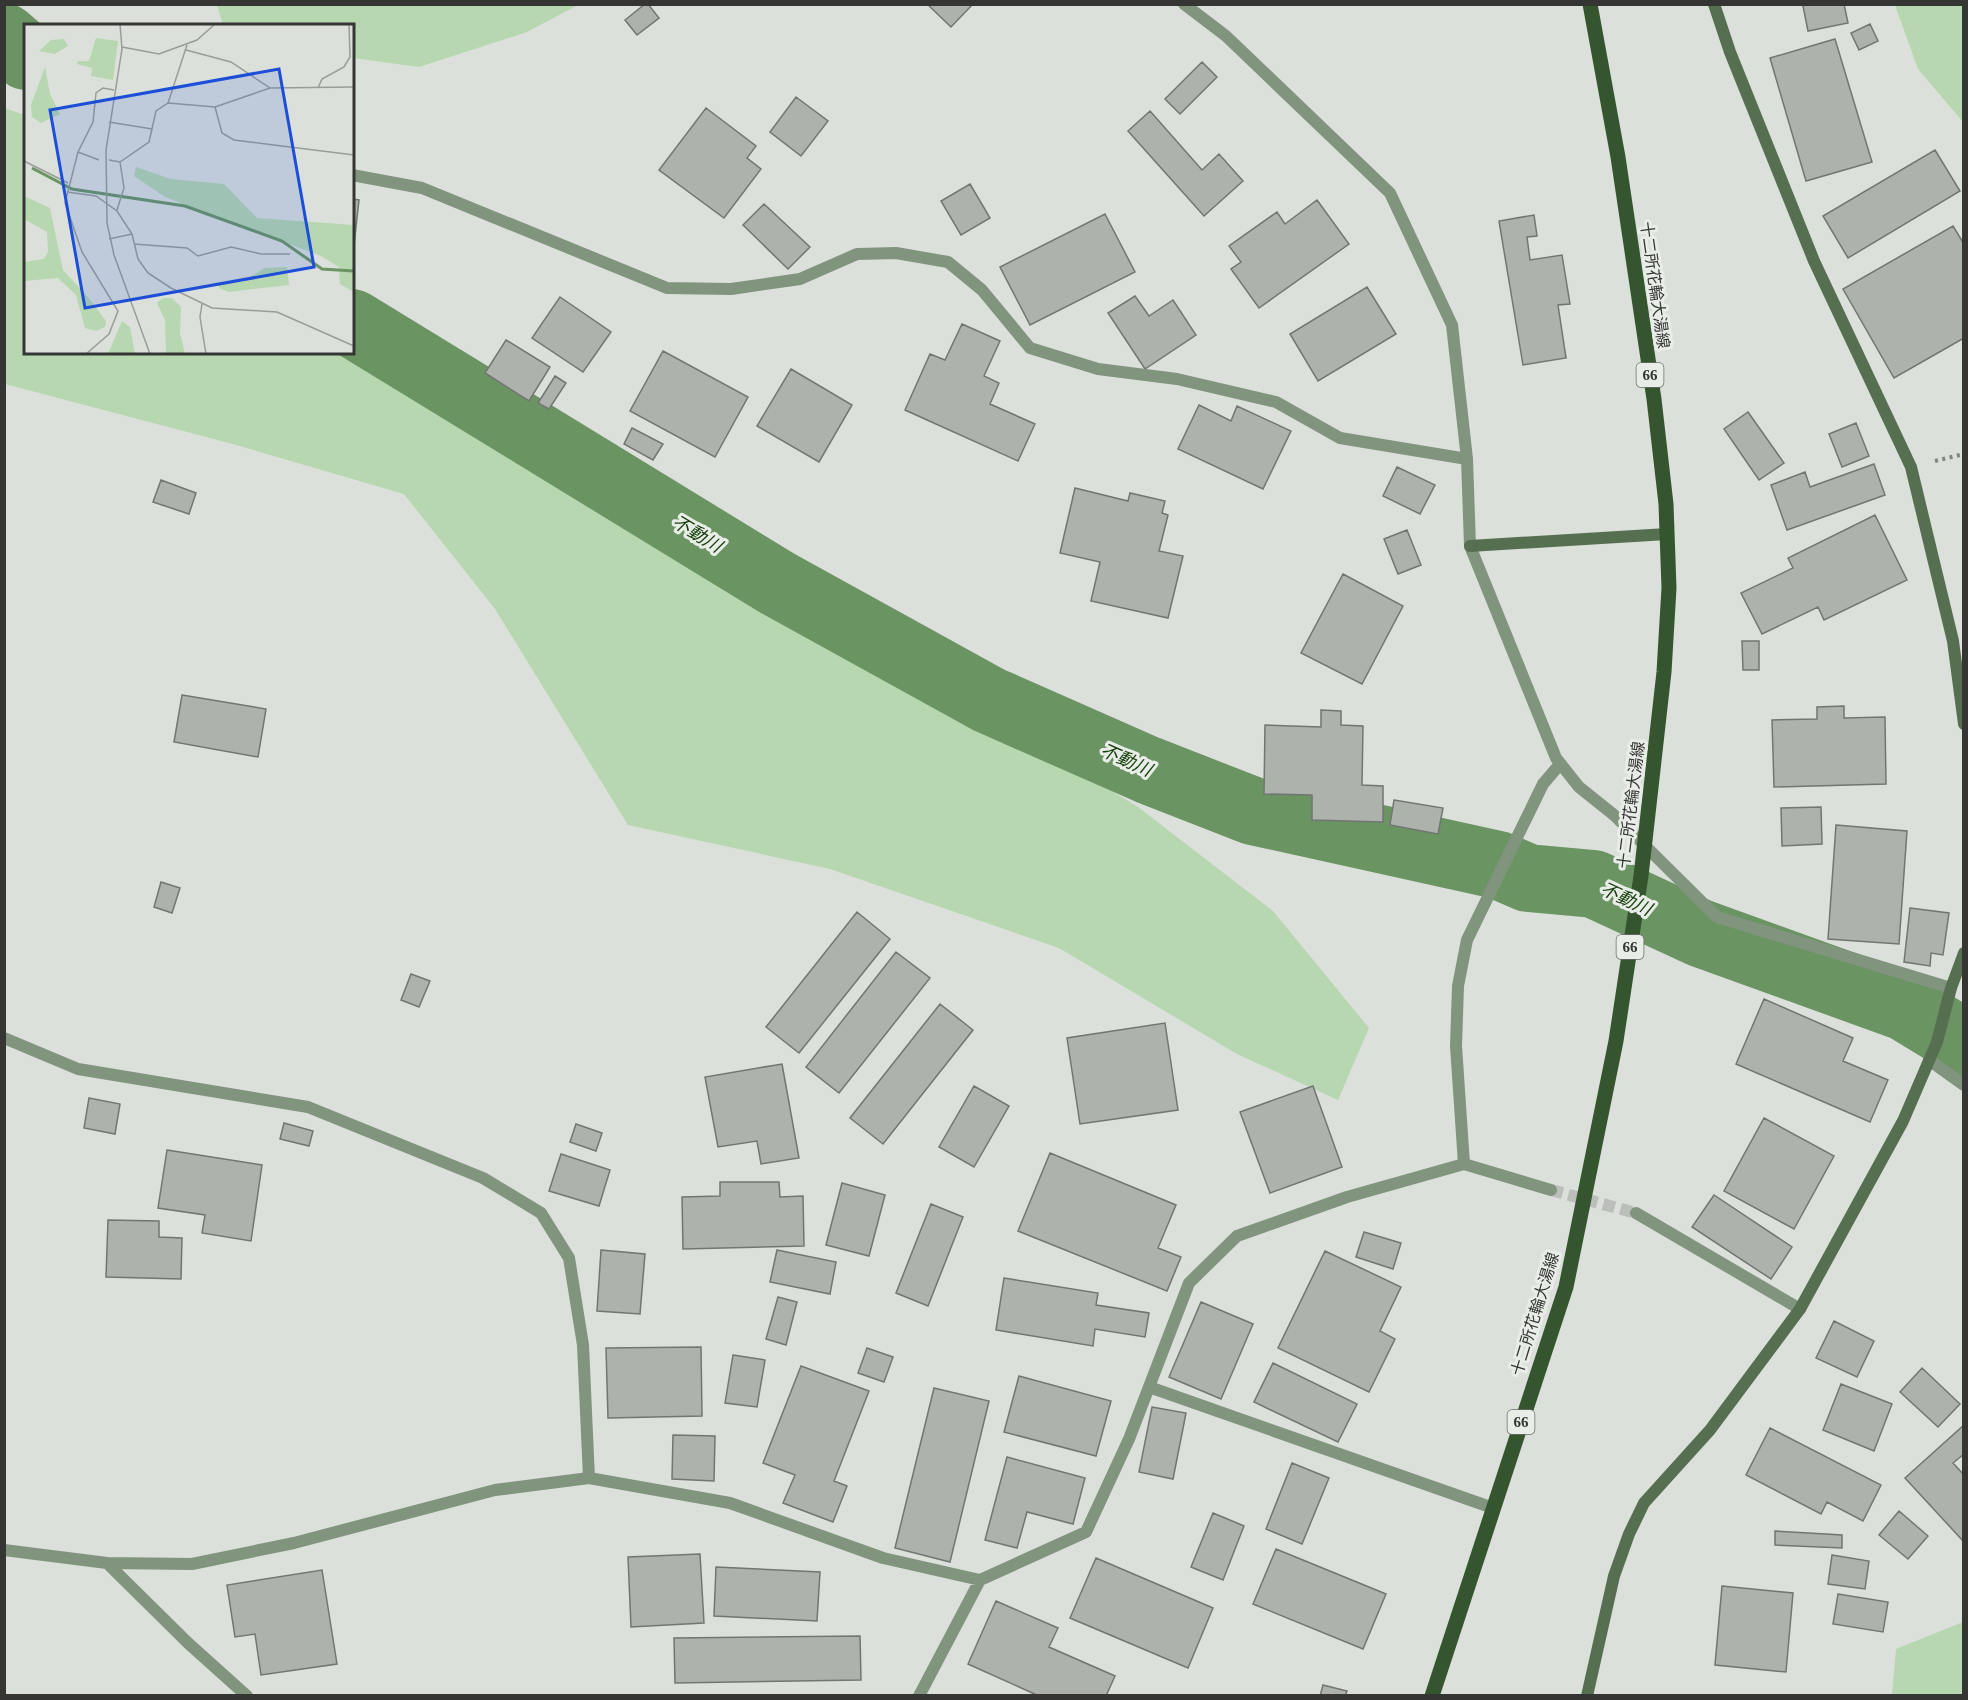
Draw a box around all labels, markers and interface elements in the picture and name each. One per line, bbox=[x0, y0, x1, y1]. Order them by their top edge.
inset map bbox=[24, 24, 354, 354]
street label: 十二所花輪大湯線 bbox=[1638, 220, 1672, 350]
road number: 66 bbox=[1636, 363, 1664, 387]
water label: 不動川 bbox=[669, 512, 727, 558]
water label: 不動川 bbox=[1097, 740, 1157, 781]
street label: 十二所花輪大湯線 bbox=[1615, 740, 1647, 870]
water label: 不動川 bbox=[1597, 879, 1657, 920]
road number: 66 bbox=[1616, 935, 1644, 959]
street label: 十二所花輪大湯線 bbox=[1508, 1250, 1562, 1378]
road number: 66 bbox=[1508, 1410, 1534, 1434]

